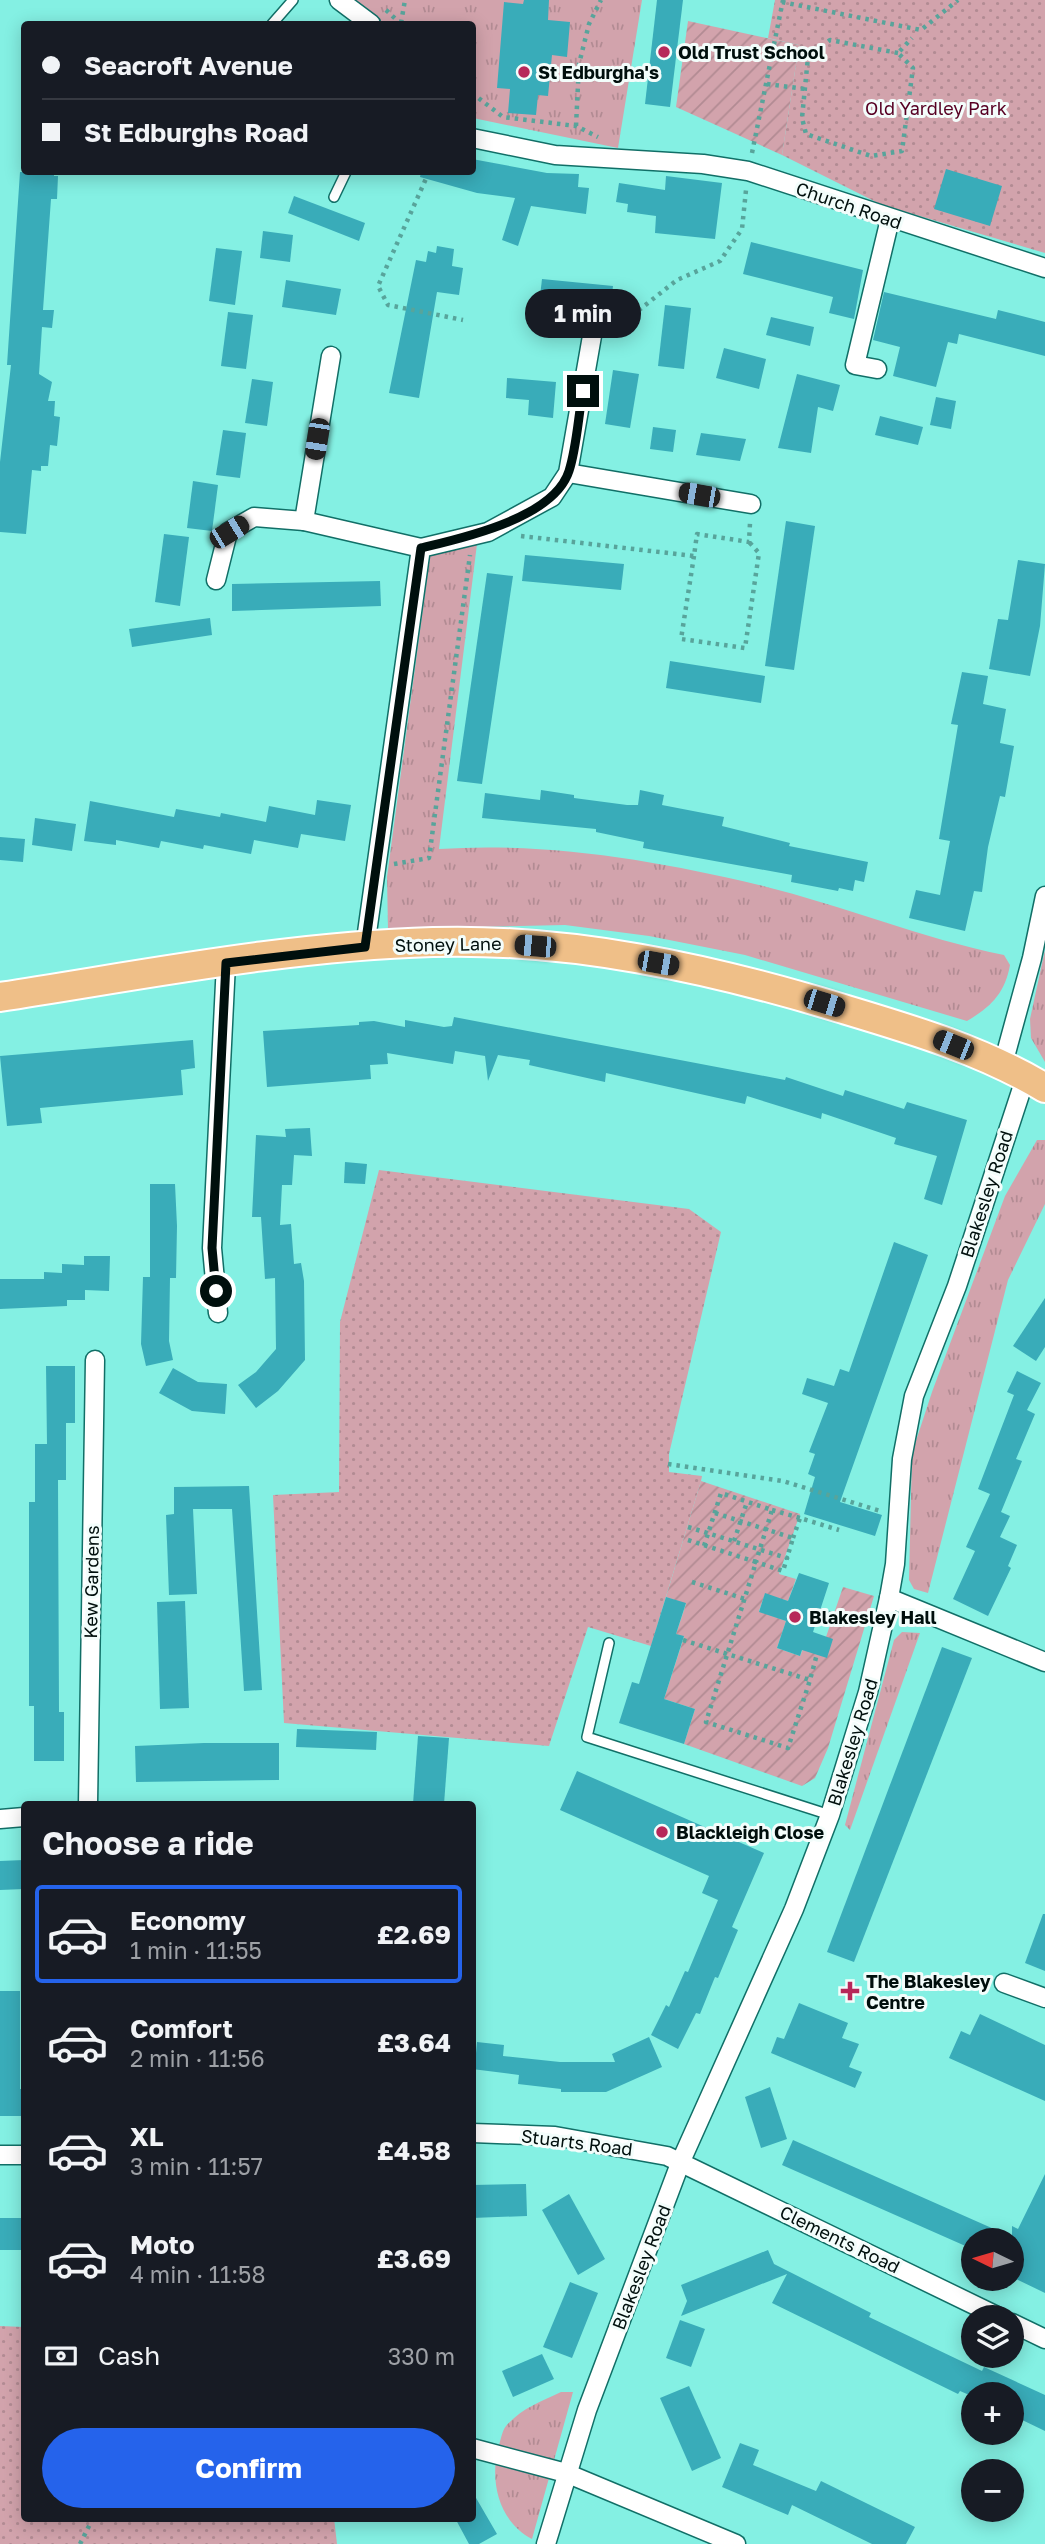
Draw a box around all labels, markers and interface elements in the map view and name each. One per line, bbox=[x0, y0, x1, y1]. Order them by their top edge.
place label: Old Trust School bbox=[678, 41, 825, 63]
marker: Old Trust School bbox=[656, 44, 672, 60]
text: Seacroft Avenue bbox=[84, 50, 293, 81]
place label: St Edburgha's bbox=[538, 61, 659, 83]
marker: St Edburgha's bbox=[516, 64, 532, 80]
park label: Old Yardley Park bbox=[865, 97, 1007, 119]
text: St Edburghs Road bbox=[84, 117, 308, 148]
street label: Church Road bbox=[793, 177, 905, 233]
callout: 1 min bbox=[525, 290, 641, 338]
text: 1 min bbox=[554, 299, 612, 327]
route end bbox=[567, 375, 599, 407]
car bbox=[304, 417, 331, 461]
car bbox=[677, 481, 722, 509]
car bbox=[206, 512, 253, 552]
street label: Stoney Lane bbox=[394, 932, 502, 956]
car bbox=[514, 934, 557, 958]
car bbox=[636, 949, 681, 977]
car bbox=[801, 987, 848, 1019]
car bbox=[930, 1027, 977, 1063]
street label: Blakesley Road bbox=[955, 1128, 1017, 1260]
route start bbox=[200, 1275, 232, 1307]
street label: Kew Gardens bbox=[79, 1525, 103, 1639]
place label: Blakesley Hall bbox=[809, 1606, 937, 1628]
marker: Blakesley Hall bbox=[787, 1609, 803, 1625]
street label: Blakesley Road bbox=[822, 1676, 882, 1808]
place label: Blackleigh Close bbox=[676, 1821, 825, 1843]
text: Choose a ride bbox=[42, 1824, 254, 1862]
marker: Blackleigh Close bbox=[654, 1824, 670, 1840]
icon: car bbox=[46, 1903, 109, 1966]
text: Economy bbox=[130, 1905, 246, 1936]
text: £2.69 bbox=[377, 1919, 451, 1950]
text: 1 min · 11:55 bbox=[130, 1936, 262, 1964]
place label: The Blakesley Centre bbox=[866, 1970, 991, 2013]
marker: The Blakesley Centre bbox=[840, 1981, 860, 2001]
icon: car bbox=[46, 2011, 109, 2074]
text: Comfort bbox=[130, 2013, 233, 2044]
text: £3.64 bbox=[377, 2027, 451, 2058]
text: 2 min · 11:56 bbox=[130, 2044, 265, 2072]
icon: car bbox=[46, 2119, 109, 2182]
text: XL bbox=[130, 2121, 164, 2152]
street label: Stuarts Road bbox=[520, 2124, 634, 2160]
text: £4.58 bbox=[377, 2135, 451, 2166]
text: 3 min · 11:57 bbox=[130, 2152, 263, 2180]
street label: Clements Road bbox=[776, 2200, 904, 2278]
street label: Blakesley Road bbox=[607, 2201, 675, 2333]
icon: car bbox=[46, 2227, 109, 2290]
north arrow bbox=[961, 2228, 1024, 2291]
map controls bbox=[961, 2228, 1024, 2522]
text: Moto bbox=[130, 2229, 195, 2260]
text: £3.69 bbox=[377, 2243, 451, 2274]
text: 4 min · 11:58 bbox=[130, 2260, 265, 2288]
button: layers bbox=[961, 2305, 1024, 2368]
icon: cash bbox=[42, 2337, 80, 2375]
text: Cash bbox=[98, 2340, 160, 2371]
text: 330 m bbox=[388, 2342, 455, 2370]
button: + bbox=[961, 2382, 1024, 2445]
button: Confirm bbox=[42, 2428, 455, 2508]
button: − bbox=[961, 2459, 1024, 2522]

